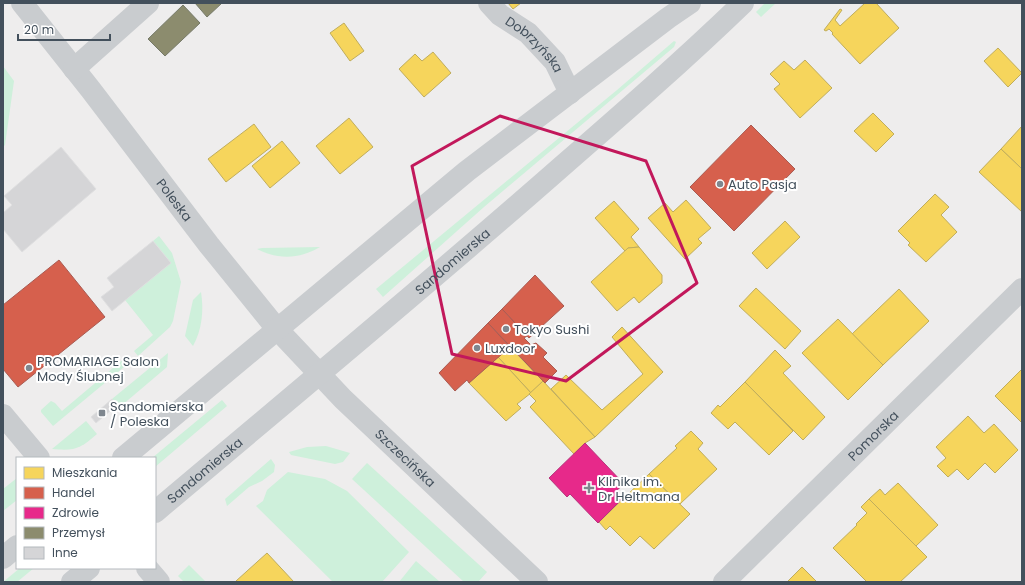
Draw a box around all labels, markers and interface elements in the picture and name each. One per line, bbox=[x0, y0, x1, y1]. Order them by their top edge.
street label: Dobrzyńska bbox=[501, 12, 568, 76]
scale bar bbox=[18, 16, 110, 42]
text: 20 m bbox=[24, 21, 54, 38]
street label: Poleska bbox=[152, 175, 197, 225]
place label: Auto Pasja bbox=[728, 175, 797, 194]
marker: Auto Pasja bbox=[715, 179, 725, 189]
street label: Sandomierska bbox=[411, 224, 494, 299]
place label: Tokyo Sushi bbox=[514, 320, 589, 339]
marker: Tokyo Sushi bbox=[501, 324, 511, 334]
place label: Luxdoor bbox=[485, 339, 536, 358]
marker: Luxdoor bbox=[472, 343, 482, 353]
place label: PROMARIAGE Salon Mody Ślubnej bbox=[37, 352, 159, 386]
marker: PROMARIAGE Salon Mody Ślubnej bbox=[24, 363, 34, 373]
place label: Sandomierska / Poleska bbox=[110, 397, 204, 431]
street label: Pomorska bbox=[844, 406, 903, 465]
marker: Sandomierska / Poleska bbox=[97, 408, 107, 418]
street label: Szczecińska bbox=[371, 425, 440, 492]
street label: Sandomierska bbox=[163, 433, 247, 508]
legend bbox=[16, 457, 156, 569]
text: Mieszkania bbox=[52, 464, 118, 481]
place label: Klinika im. Dr Heltmana bbox=[598, 472, 680, 506]
marker: Klinika im. Dr Heltmana bbox=[583, 482, 595, 494]
text: Handel bbox=[52, 484, 95, 501]
text: Zdrowie bbox=[52, 504, 99, 521]
text: Przemysł bbox=[52, 524, 105, 541]
text: Inne bbox=[52, 544, 78, 561]

